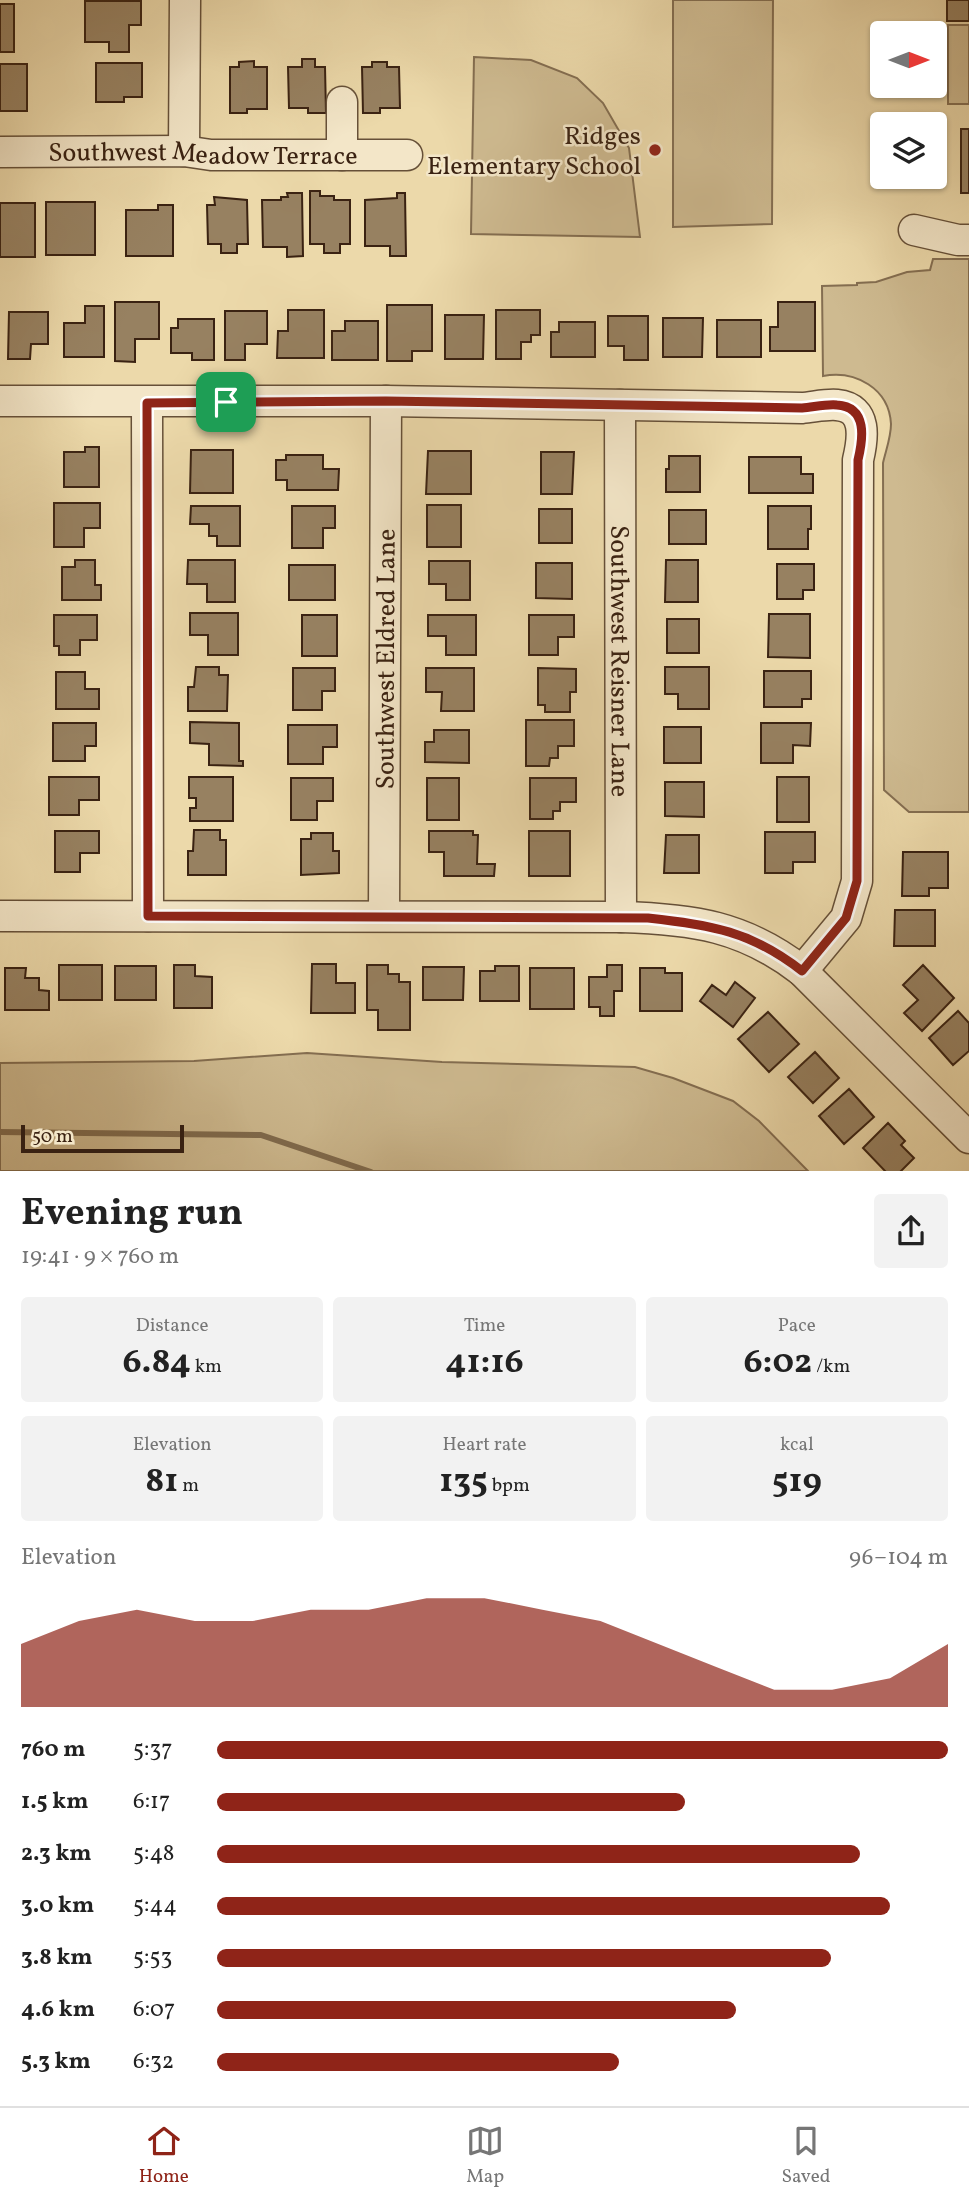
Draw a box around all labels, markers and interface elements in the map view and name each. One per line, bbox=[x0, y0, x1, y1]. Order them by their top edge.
north arrow bbox=[870, 21, 947, 98]
map controls bbox=[870, 21, 947, 189]
button: layers bbox=[870, 112, 947, 189]
place label: Ridges Elementary School bbox=[427, 119, 641, 185]
street label: Southwest Meadow Terrace bbox=[48, 133, 358, 175]
marker: Ridges Elementary School bbox=[647, 142, 663, 158]
pin bbox=[196, 372, 256, 432]
icon: arrive bbox=[207, 383, 245, 421]
street label: Southwest Reisner Lane bbox=[600, 525, 637, 797]
street label: Southwest Eldred Lane bbox=[368, 529, 406, 789]
scale bar bbox=[21, 1122, 184, 1154]
text: 50 m bbox=[32, 1124, 73, 1150]
text: Evening run bbox=[21, 1188, 243, 1241]
button: share bbox=[874, 1194, 948, 1268]
text: 19:41 · 9 × 760 m bbox=[21, 1241, 179, 1273]
text: Distance bbox=[136, 1313, 209, 1339]
text: Time bbox=[464, 1313, 505, 1339]
text: Pace bbox=[778, 1313, 816, 1339]
text: 6.84 bbox=[122, 1339, 191, 1387]
text: 41:16 bbox=[445, 1339, 524, 1387]
text: 6:02 bbox=[743, 1339, 812, 1387]
text: km bbox=[191, 1354, 222, 1380]
text: /km bbox=[812, 1354, 850, 1380]
text: Elevation bbox=[133, 1432, 212, 1458]
text: Heart rate bbox=[443, 1432, 526, 1458]
text: kcal bbox=[780, 1432, 814, 1458]
text: 81 bbox=[145, 1458, 178, 1506]
text: 135 bbox=[439, 1458, 488, 1506]
text: 519 bbox=[772, 1458, 822, 1506]
text: m bbox=[178, 1473, 199, 1499]
text: bpm bbox=[488, 1473, 530, 1499]
text: Elevation bbox=[21, 1542, 117, 1574]
text: 96–104 m bbox=[849, 1542, 948, 1574]
text: 760 m bbox=[21, 1734, 85, 1766]
text: 5:37 bbox=[133, 1734, 172, 1766]
text: 1.5 km bbox=[21, 1786, 88, 1818]
text: 6:17 bbox=[133, 1786, 170, 1818]
text: 2.3 km bbox=[21, 1838, 92, 1870]
text: 5:48 bbox=[133, 1838, 174, 1870]
text: 3.0 km bbox=[21, 1890, 94, 1922]
text: 5:44 bbox=[133, 1890, 177, 1922]
text: 3.8 km bbox=[21, 1942, 93, 1974]
text: 5:53 bbox=[133, 1942, 172, 1974]
text: 4.6 km bbox=[21, 1994, 95, 2026]
text: 6:07 bbox=[133, 1994, 175, 2026]
text: 5.3 km bbox=[21, 2046, 91, 2078]
text: 6:32 bbox=[133, 2046, 174, 2078]
tab: Home bbox=[139, 2122, 189, 2190]
tab: Map bbox=[466, 2122, 504, 2190]
tab: Saved bbox=[781, 2122, 830, 2190]

